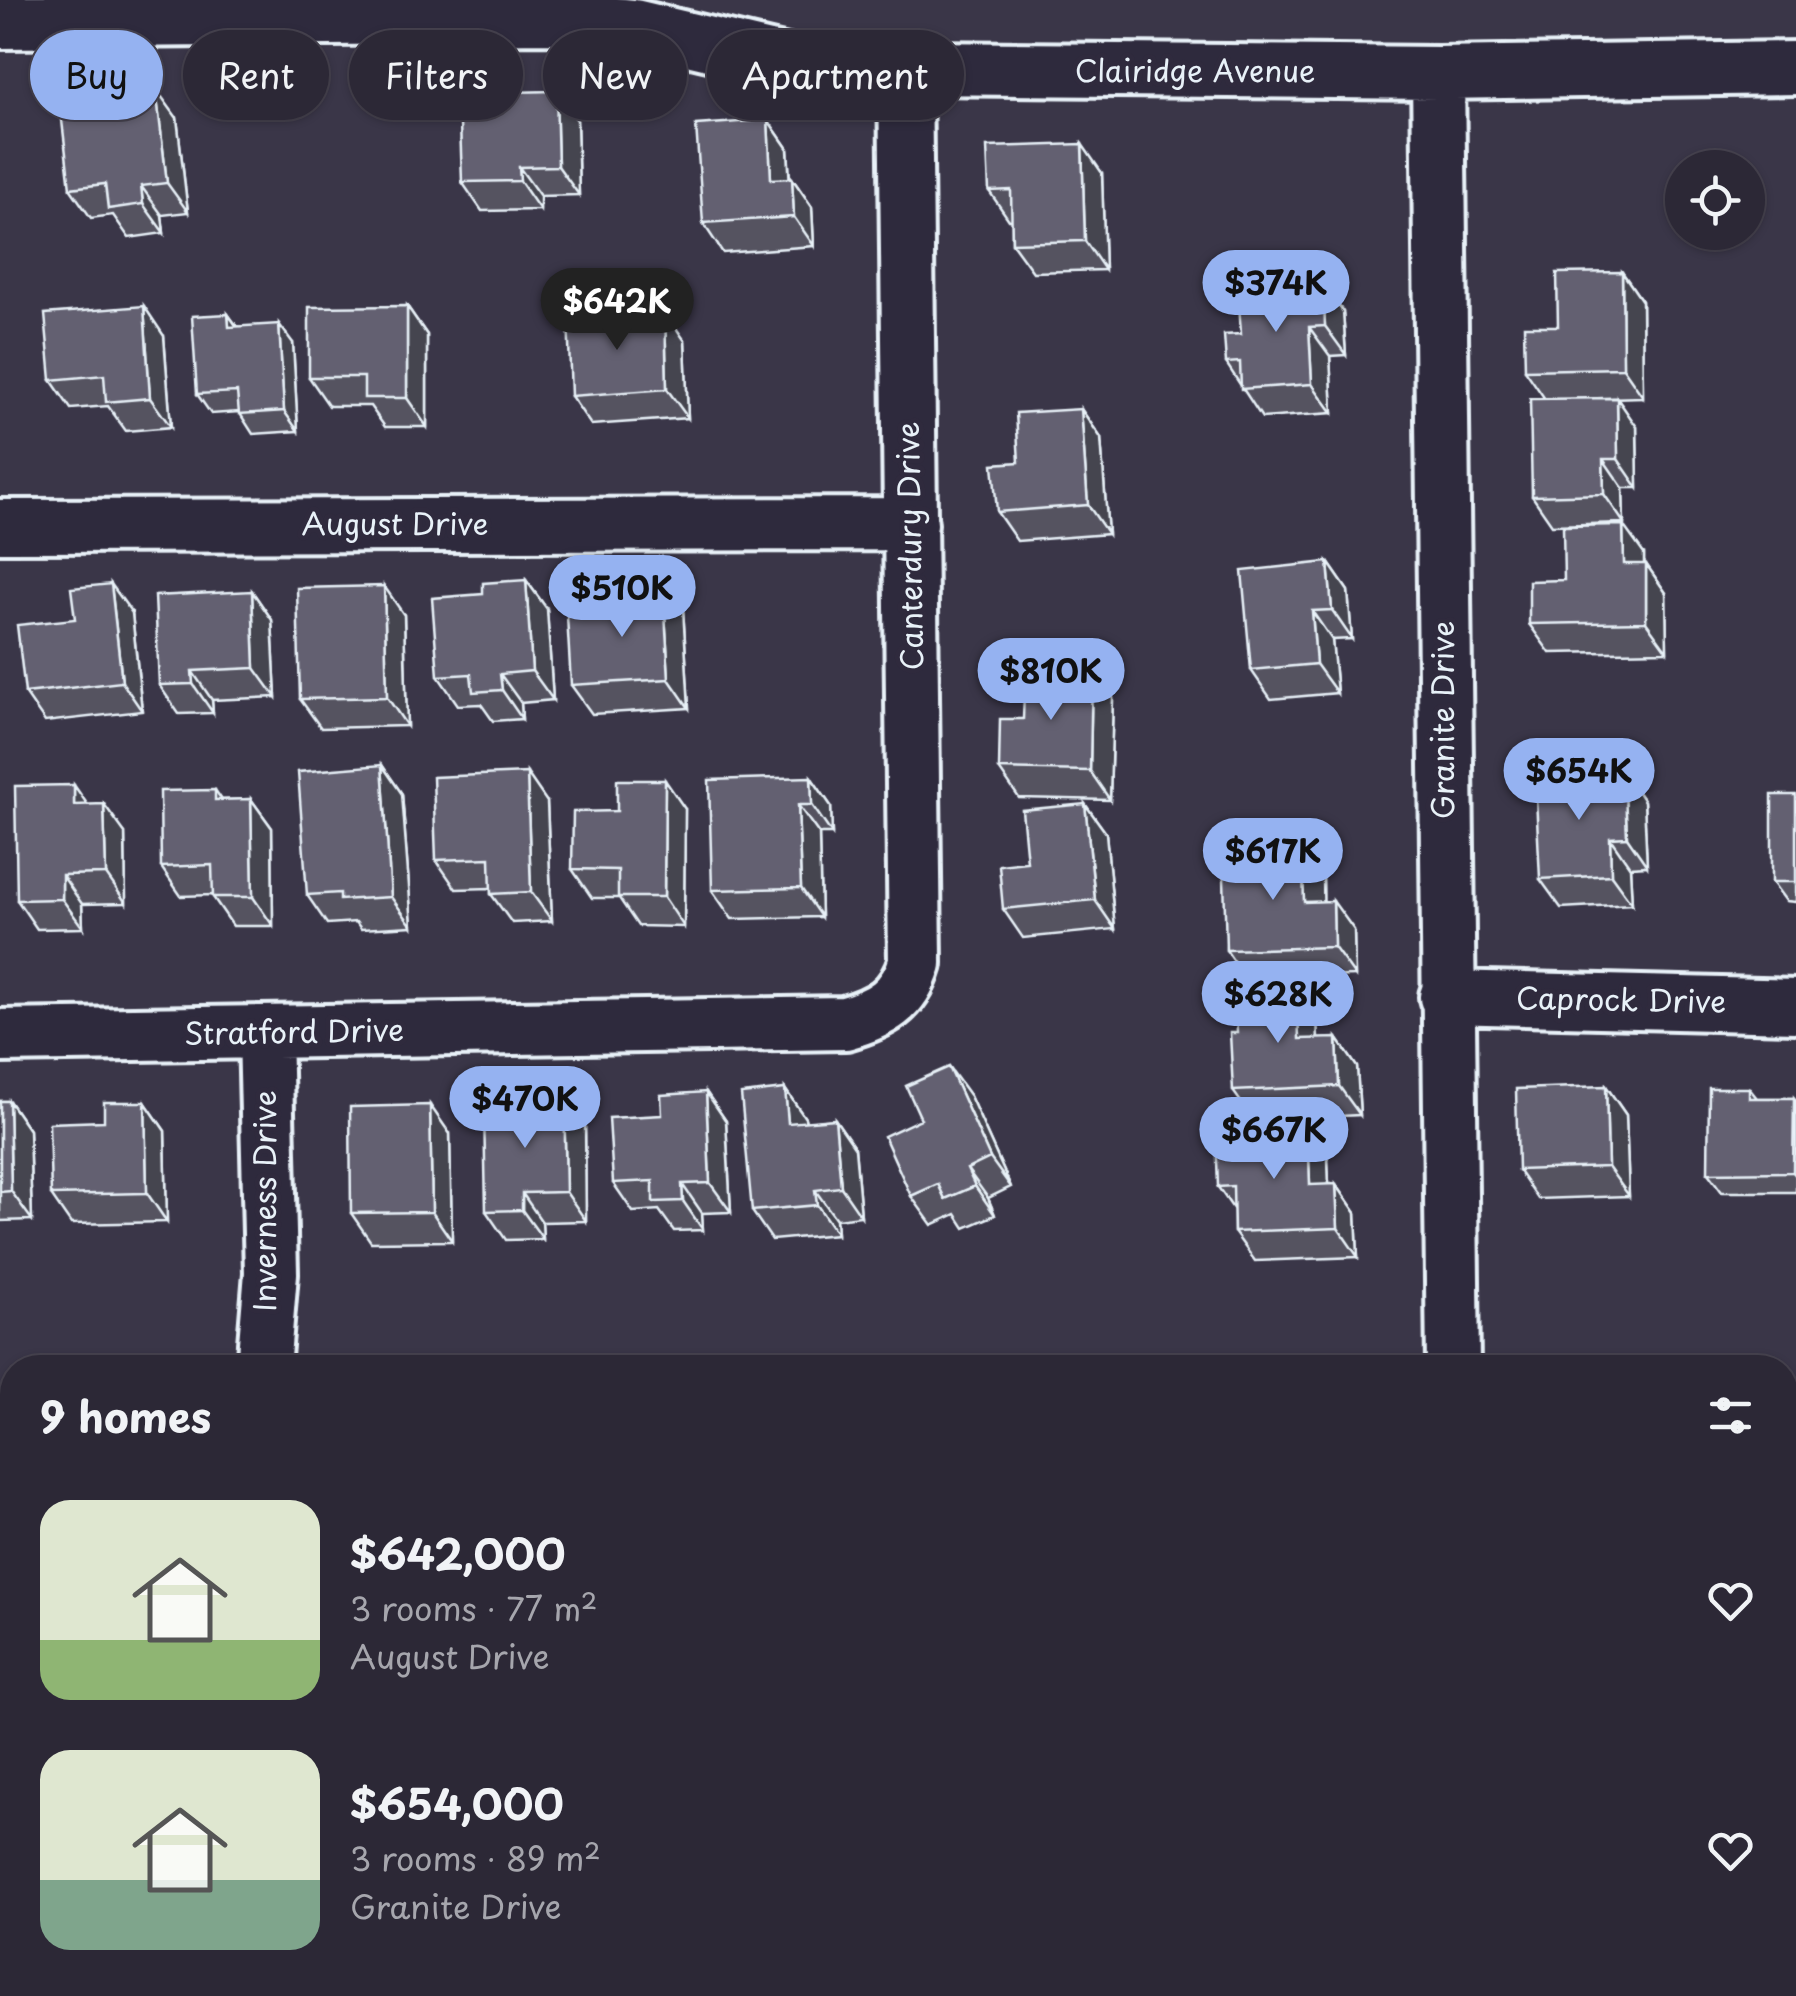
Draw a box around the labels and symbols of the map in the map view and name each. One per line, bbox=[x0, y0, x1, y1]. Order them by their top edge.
street label: Clairidge Avenue bbox=[1075, 47, 1315, 92]
pin: $374K bbox=[1206, 250, 1346, 335]
pin: $642K bbox=[547, 268, 687, 353]
street label: Canterdury Drive bbox=[884, 421, 933, 671]
street label: August Drive bbox=[302, 500, 488, 545]
pin: $510K bbox=[552, 555, 692, 640]
street label: Granite Drive bbox=[1419, 621, 1464, 819]
pin: $810K bbox=[981, 638, 1121, 723]
pin: $654K bbox=[1509, 738, 1649, 823]
pin: $617K bbox=[1203, 818, 1343, 903]
pin: $628K bbox=[1208, 961, 1348, 1046]
street label: Caprock Drive bbox=[1516, 974, 1727, 1023]
street label: Stratford Drive bbox=[184, 1006, 404, 1055]
pin: $470K bbox=[455, 1066, 595, 1151]
street label: Inverness Drive bbox=[241, 1090, 286, 1312]
pin: $667K bbox=[1204, 1097, 1344, 1182]

